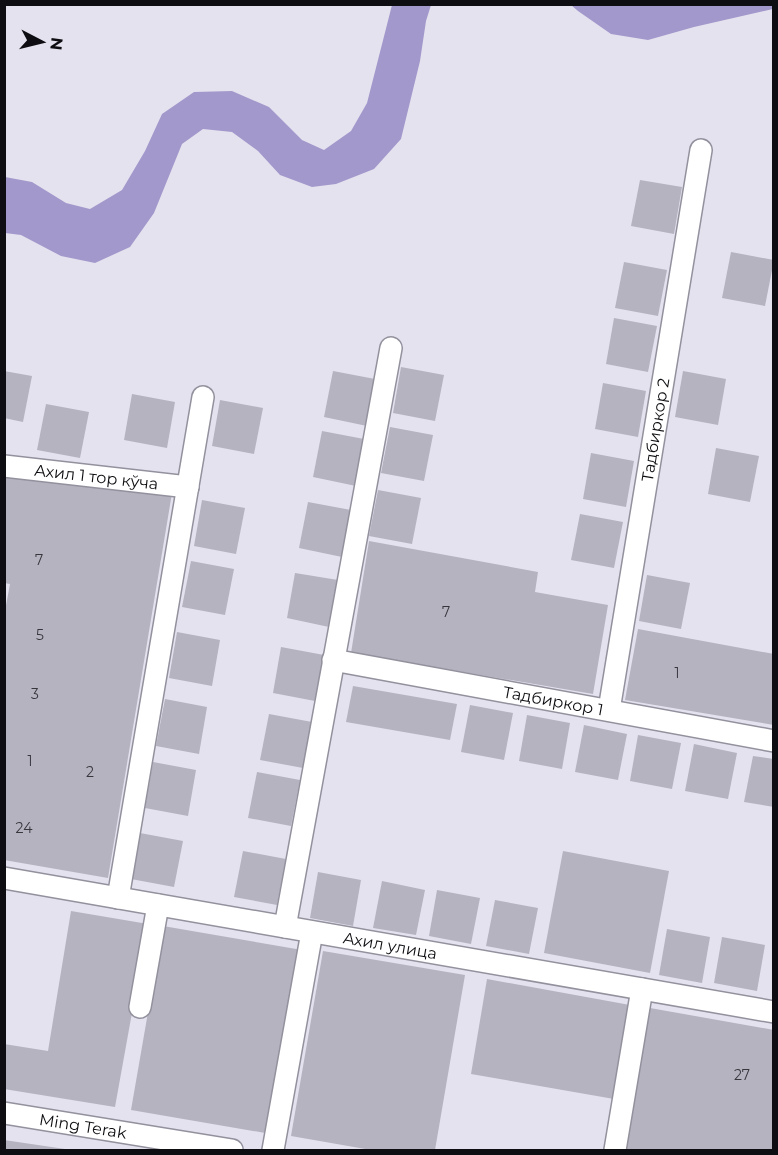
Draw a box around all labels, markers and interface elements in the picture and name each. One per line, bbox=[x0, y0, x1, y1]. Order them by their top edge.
north arrow bbox=[12, 12, 72, 72]
text: N bbox=[46, 36, 67, 51]
street label: Тадбиркор 2 bbox=[638, 377, 673, 483]
street label: Ахил 1 тор кўча bbox=[33, 461, 159, 494]
house number: 7 bbox=[35, 551, 43, 569]
house number: 7 bbox=[442, 603, 450, 621]
house number: 5 bbox=[36, 626, 44, 644]
house number: 1 bbox=[674, 664, 680, 682]
street label: Тадбиркор 1 bbox=[502, 682, 605, 719]
house number: 3 bbox=[31, 685, 39, 703]
house number: 1 bbox=[27, 752, 33, 770]
house number: 2 bbox=[86, 763, 94, 781]
house number: 24 bbox=[16, 819, 33, 837]
street label: Ахил улица bbox=[342, 928, 439, 963]
house number: 27 bbox=[734, 1066, 750, 1084]
street label: Ming Terak bbox=[38, 1110, 128, 1143]

